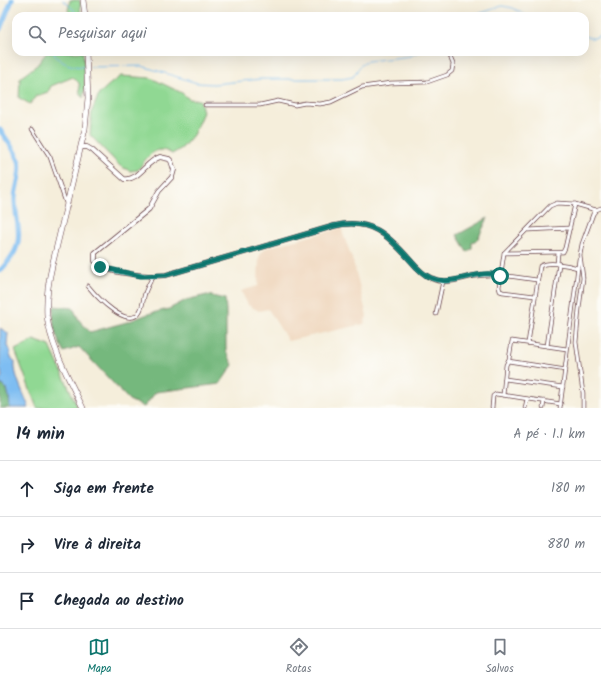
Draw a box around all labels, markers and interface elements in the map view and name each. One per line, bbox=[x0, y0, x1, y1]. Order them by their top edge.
search box bbox=[12, 12, 589, 56]
text: Pesquisar aqui bbox=[58, 22, 147, 46]
icon: search bbox=[26, 23, 48, 45]
route end bbox=[91, 258, 109, 276]
route start bbox=[491, 267, 509, 285]
text: 14 min bbox=[16, 421, 65, 448]
text: A pé · 1.1 km bbox=[514, 424, 585, 445]
text: Siga em frente bbox=[54, 477, 154, 501]
icon: ahead bbox=[16, 478, 38, 500]
text: 180 m bbox=[551, 478, 585, 499]
text: Vire à direita bbox=[54, 533, 141, 557]
icon: right bbox=[16, 534, 38, 556]
text: 880 m bbox=[547, 534, 585, 555]
text: Chegada ao destino bbox=[54, 589, 184, 613]
icon: arrive bbox=[16, 590, 38, 612]
tab: Mapa bbox=[87, 636, 111, 678]
tab: Rotas bbox=[286, 636, 311, 678]
tab: Salvos bbox=[486, 636, 514, 678]

